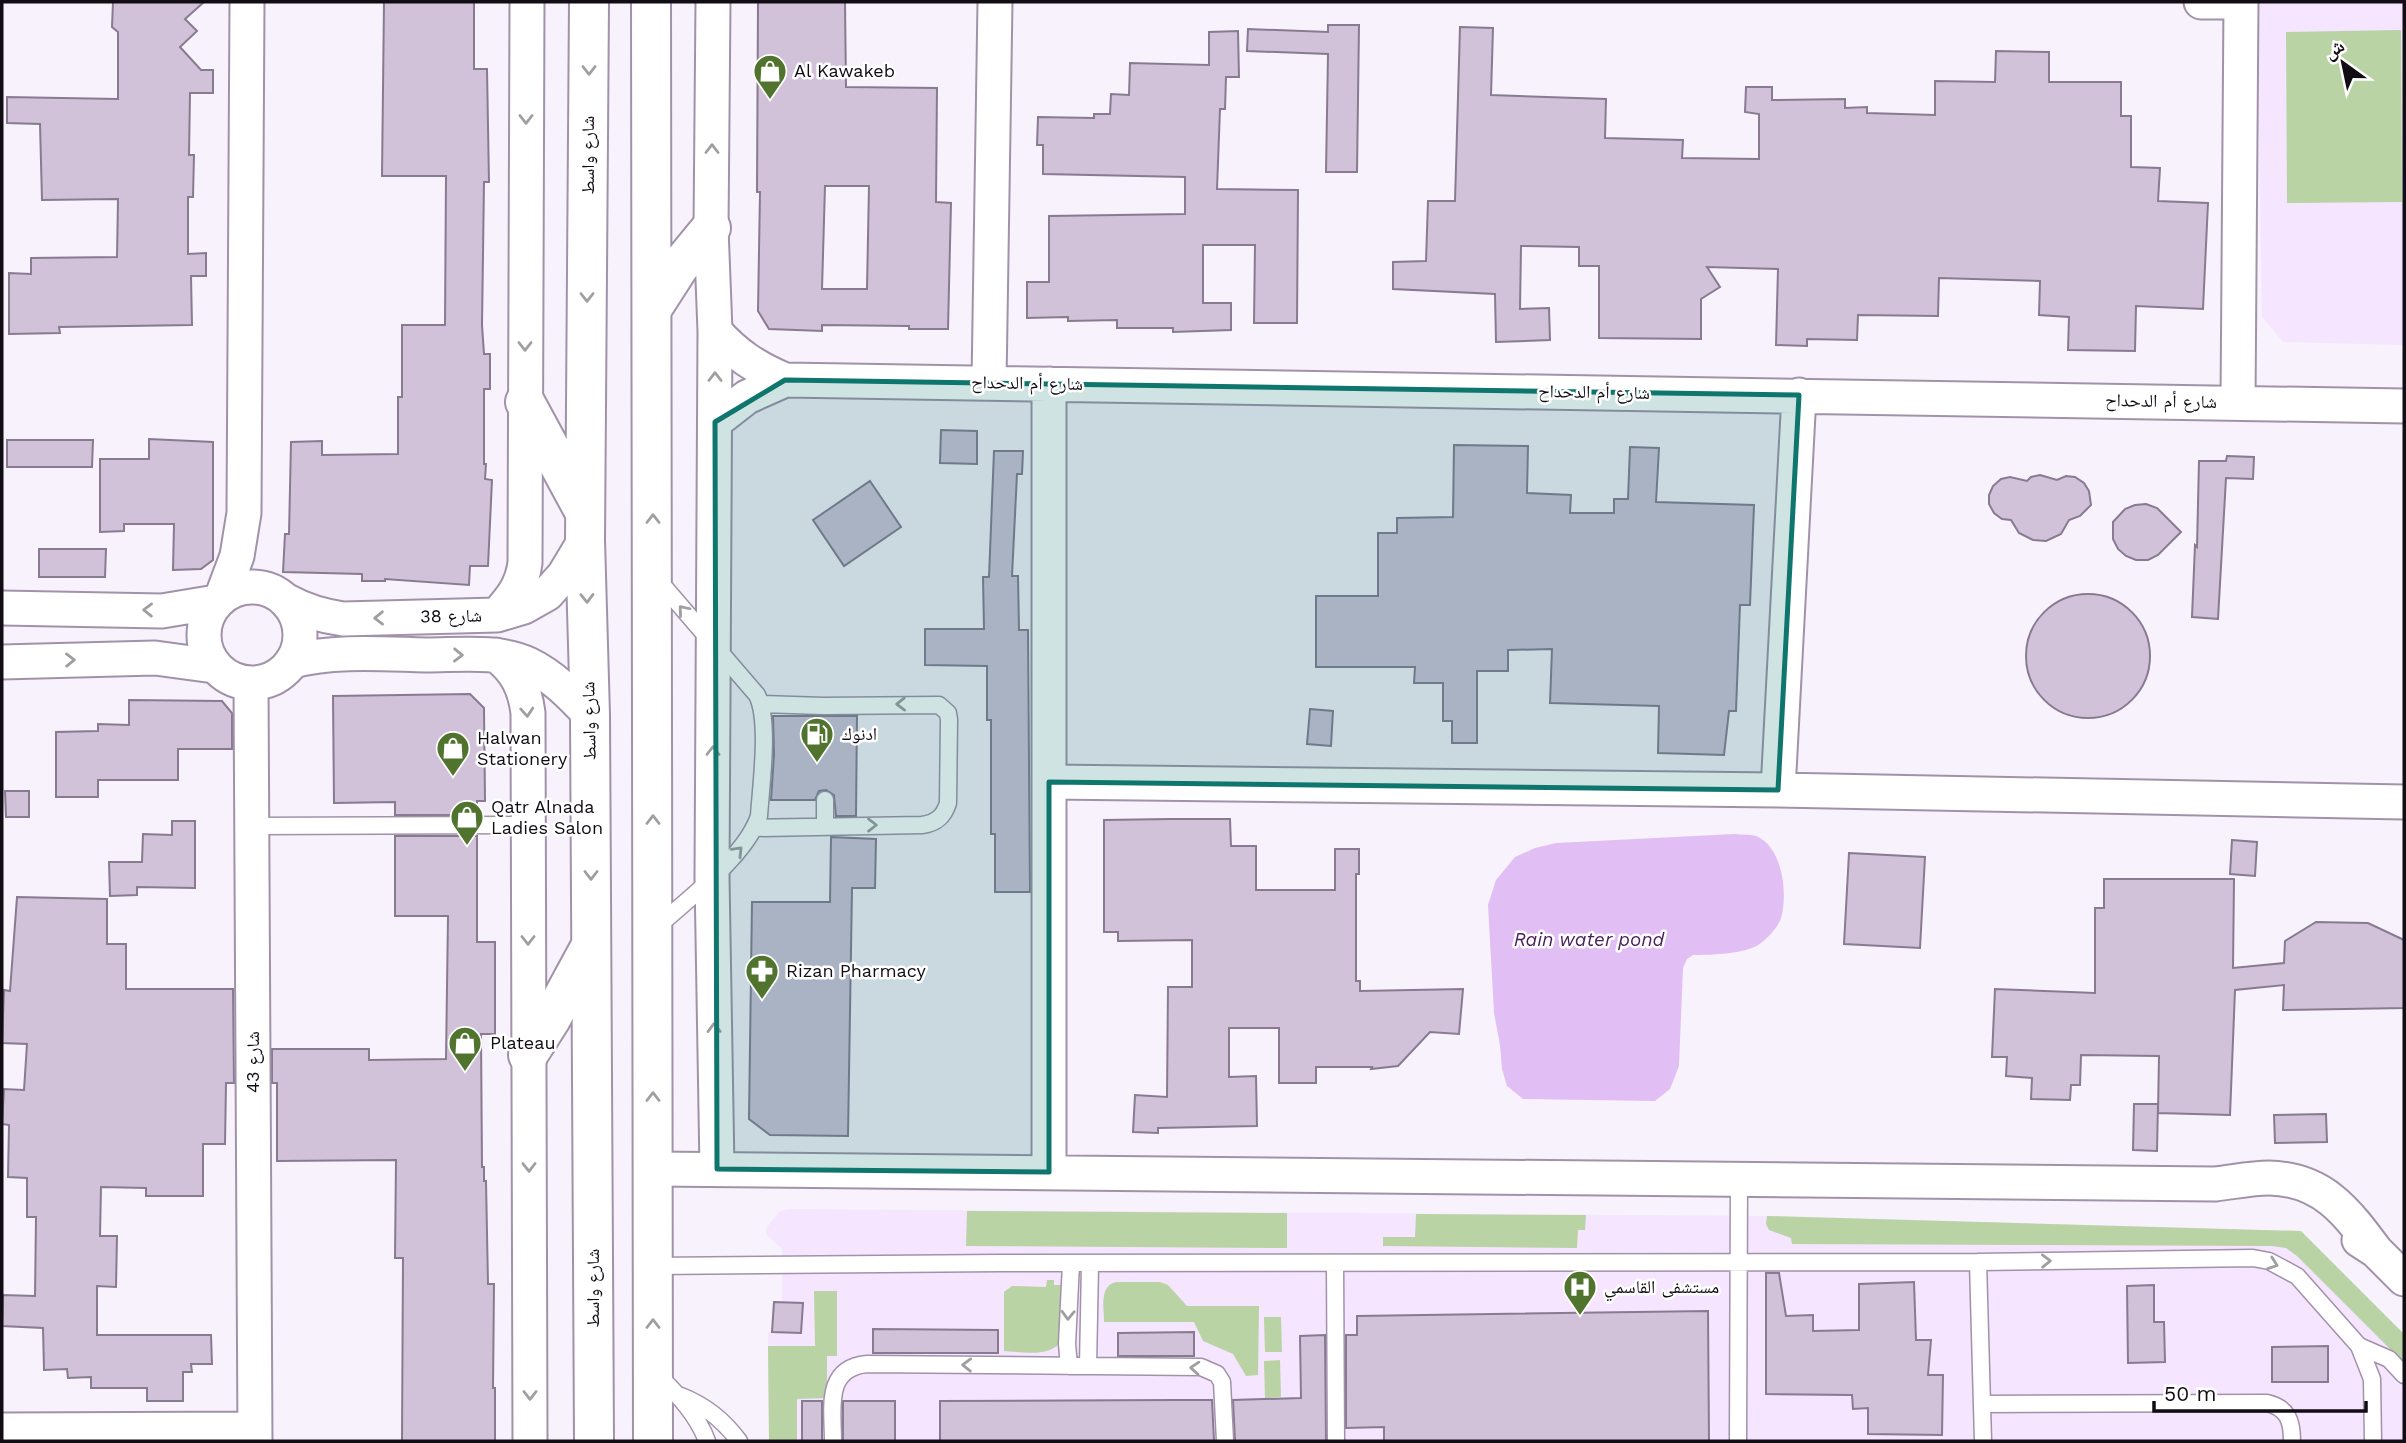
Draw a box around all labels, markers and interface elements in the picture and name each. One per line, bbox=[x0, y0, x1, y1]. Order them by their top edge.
north arrow bbox=[2308, 28, 2378, 98]
text: ش bbox=[2319, 34, 2349, 64]
shop icon: Al Kawakeb bbox=[751, 52, 789, 101]
place label: Al Kawakeb bbox=[794, 60, 895, 81]
one-way arrow bbox=[581, 65, 597, 76]
one-way arrow bbox=[518, 114, 534, 125]
street label: شارع واسط bbox=[577, 116, 599, 194]
one-way arrow bbox=[704, 144, 720, 154]
one-way arrow bbox=[579, 293, 595, 303]
one-way arrow bbox=[517, 342, 533, 352]
one-way arrow bbox=[707, 371, 723, 382]
street label: شارع أم الدحداح bbox=[971, 371, 1083, 396]
street label: شارع أم الدحداح bbox=[1538, 380, 1650, 405]
street label: شارع أم الدحداح bbox=[2105, 389, 2217, 414]
one-way arrow bbox=[645, 513, 661, 524]
one-way arrow bbox=[579, 594, 595, 604]
one-way arrow bbox=[142, 603, 153, 618]
street label: شارع 38 bbox=[420, 604, 482, 628]
one-way arrow bbox=[679, 605, 691, 618]
one-way arrow bbox=[373, 610, 383, 626]
one-way arrow bbox=[453, 647, 464, 663]
one-way arrow bbox=[65, 652, 76, 668]
street label: شارع واسط bbox=[577, 681, 601, 761]
one-way arrow bbox=[896, 697, 907, 712]
one-way arrow bbox=[519, 707, 534, 718]
fuel station icon: ادنوك bbox=[798, 715, 836, 764]
place label: ادنوك bbox=[842, 723, 877, 744]
place label: Halwan Stationery bbox=[477, 727, 568, 769]
shop icon: Halwan Stationery bbox=[434, 729, 472, 778]
one-way arrow bbox=[705, 746, 721, 756]
place label: Qatr Alnada Ladies Salon bbox=[491, 796, 603, 838]
shop icon: Qatr Alnada Ladies Salon bbox=[448, 798, 486, 847]
one-way arrow bbox=[645, 814, 661, 825]
one-way arrow bbox=[867, 817, 878, 833]
one-way arrow bbox=[730, 846, 743, 859]
one-way arrow bbox=[583, 870, 599, 881]
water label: Rain water pond bbox=[1514, 928, 1666, 951]
one-way arrow bbox=[520, 935, 536, 945]
pharmacy icon: Rizan Pharmacy bbox=[743, 952, 781, 1001]
place label: Rizan Pharmacy bbox=[786, 960, 926, 981]
one-way arrow bbox=[706, 1022, 722, 1032]
shop icon: Plateau bbox=[446, 1024, 484, 1073]
street label: شارع 43 bbox=[242, 1031, 264, 1093]
place label: Plateau bbox=[490, 1032, 556, 1053]
one-way arrow bbox=[645, 1091, 661, 1101]
one-way arrow bbox=[521, 1162, 537, 1173]
street label: شارع واسط bbox=[582, 1249, 604, 1327]
one-way arrow bbox=[2042, 1253, 2052, 1269]
one-way arrow bbox=[2266, 1255, 2278, 1269]
hospital icon: مستشفى القاسمي bbox=[1561, 1268, 1599, 1317]
place label: مستشفى القاسمي bbox=[1604, 1276, 1719, 1302]
one-way arrow bbox=[1061, 1310, 1076, 1321]
one-way arrow bbox=[645, 1318, 661, 1329]
one-way arrow bbox=[962, 1358, 973, 1373]
one-way arrow bbox=[1189, 1361, 1200, 1376]
scale bar bbox=[2154, 1370, 2366, 1414]
text: 50 m bbox=[2164, 1381, 2216, 1406]
one-way arrow bbox=[522, 1390, 538, 1400]

